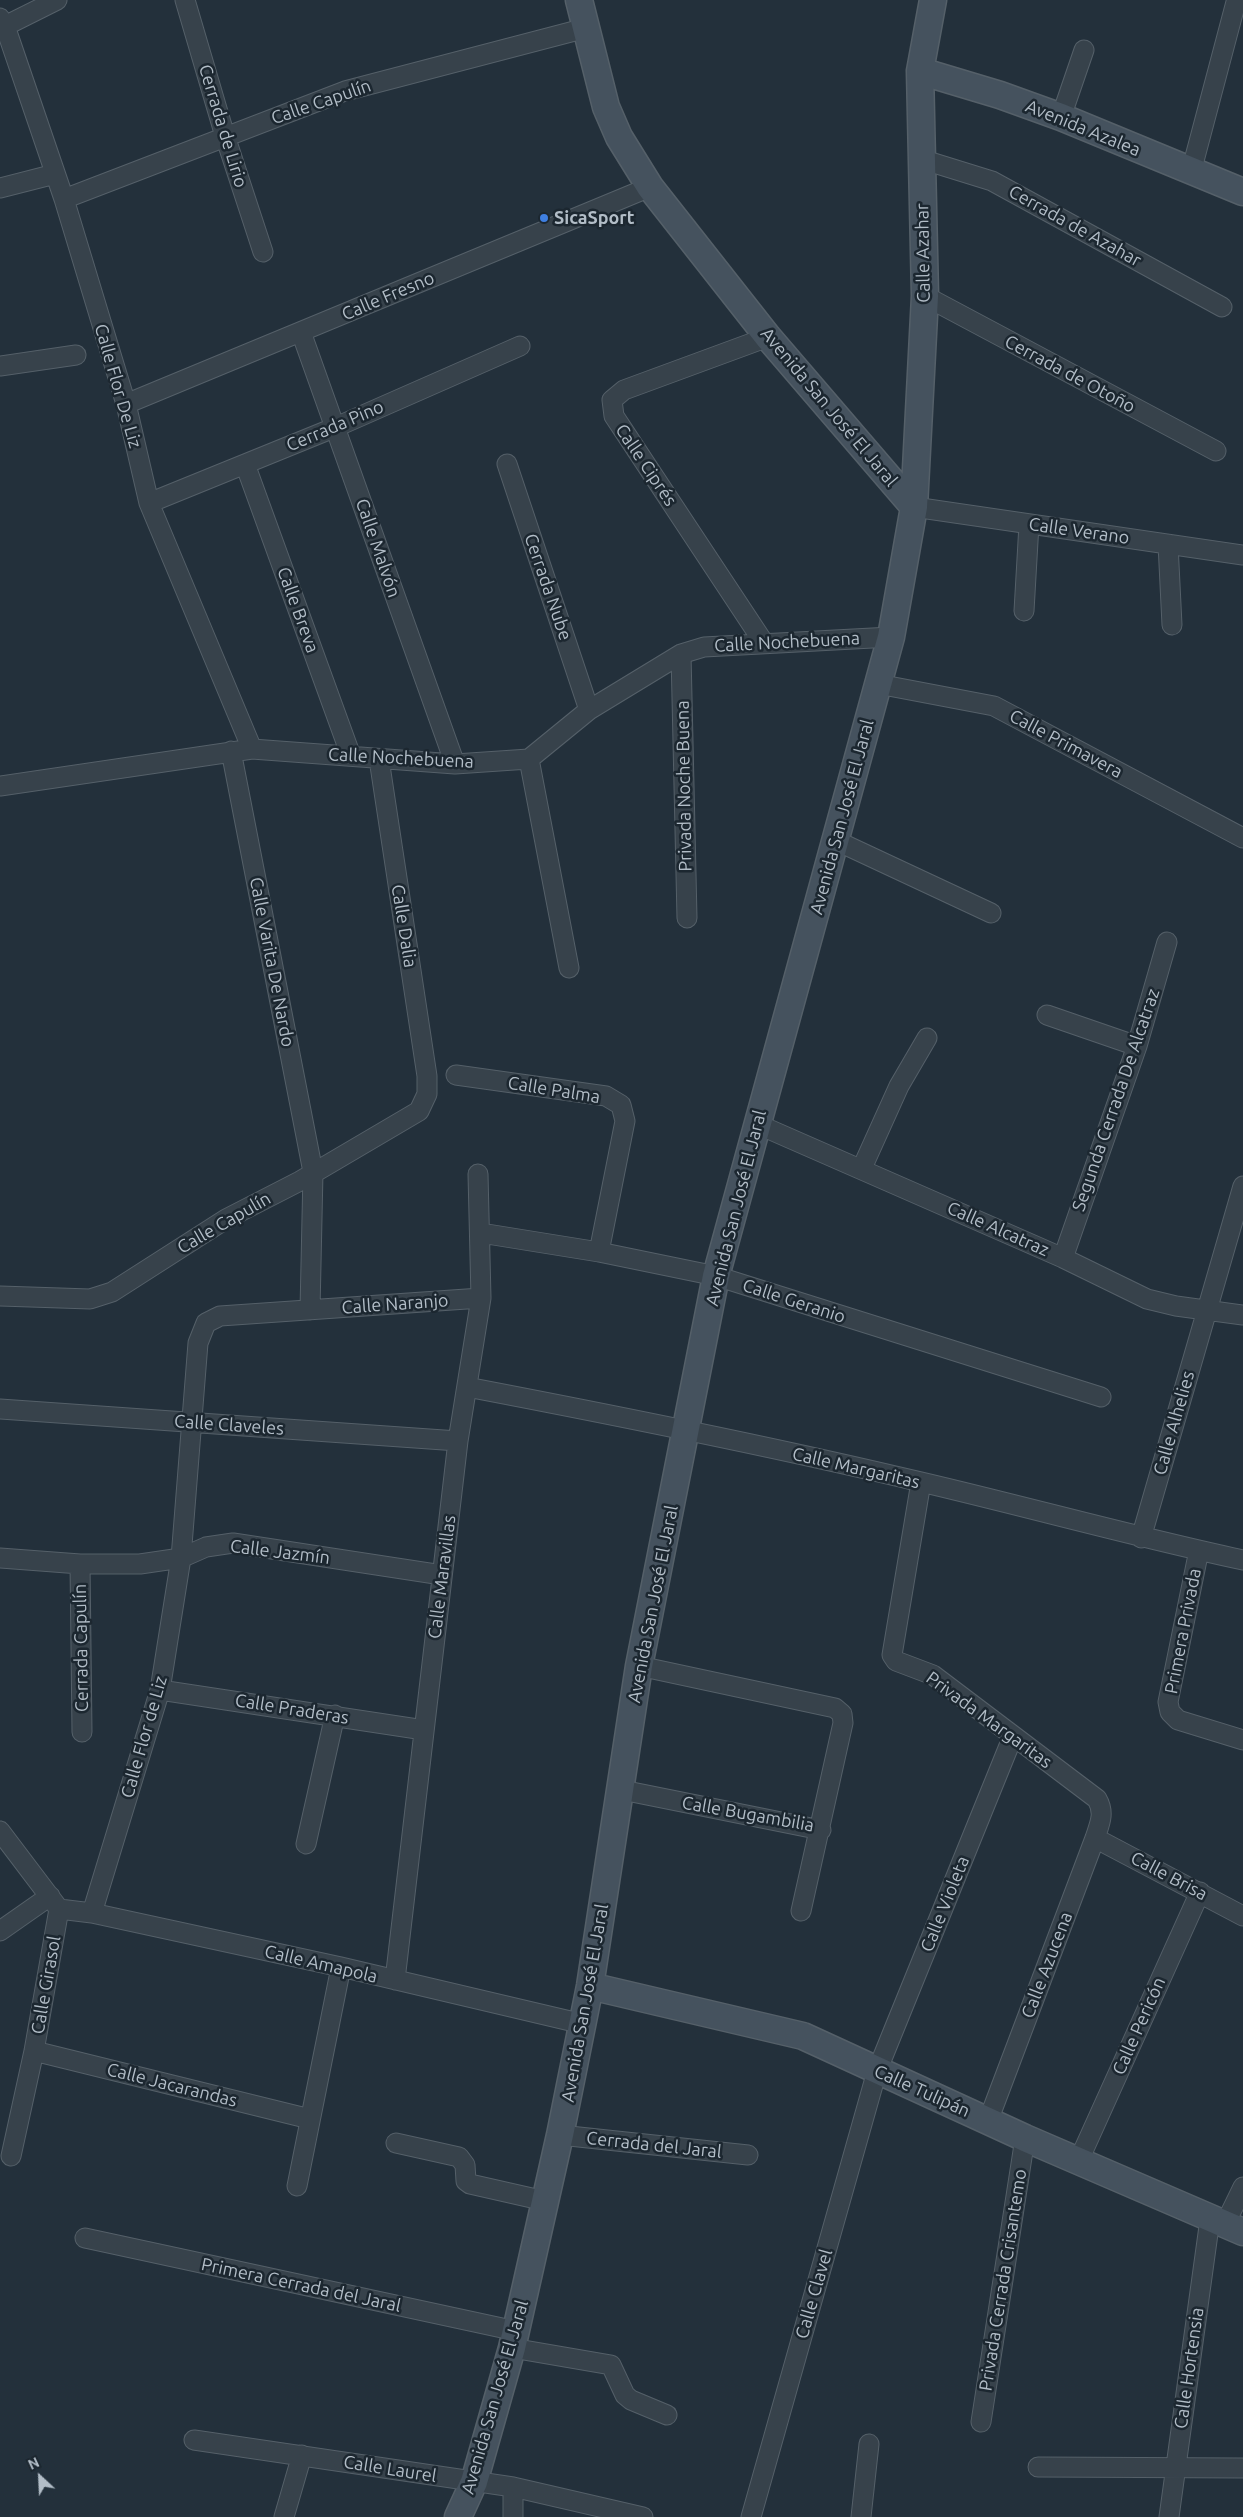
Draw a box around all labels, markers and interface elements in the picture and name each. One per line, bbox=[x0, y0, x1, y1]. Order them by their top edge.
street label: Cerrada de Lirio bbox=[194, 62, 252, 190]
street label: Calle Capulín bbox=[268, 75, 374, 129]
street label: Avenida Azalea bbox=[1022, 95, 1144, 161]
street label: Cerrada de Azahar bbox=[1005, 181, 1145, 271]
street label: Calle Azahar bbox=[911, 203, 935, 303]
place label: SicaSport bbox=[554, 207, 634, 229]
marker: SicaSport bbox=[538, 212, 550, 224]
street label: Calle Fresno bbox=[339, 267, 437, 325]
street label: Calle Flor De Liz bbox=[90, 321, 146, 451]
street label: Avenida San José El Jaral bbox=[756, 323, 902, 491]
street label: Cerrada de Otoño bbox=[1001, 331, 1139, 417]
street label: Cerrada Pino bbox=[283, 396, 387, 456]
street label: Calle Ciprés bbox=[611, 420, 681, 510]
street label: Calle Malvón bbox=[351, 496, 405, 600]
street label: Calle Verano bbox=[1027, 513, 1131, 549]
street label: Cerrada Nube bbox=[520, 531, 576, 643]
street label: Calle Breva bbox=[272, 564, 324, 656]
street label: Calle Nochebuena bbox=[714, 627, 860, 657]
street label: Privada Noche Buena bbox=[672, 700, 696, 872]
street label: Calle Primavera bbox=[1006, 705, 1126, 783]
street label: Avenida San José El Jaral bbox=[806, 717, 878, 917]
street label: Calle Nochebuena bbox=[328, 743, 474, 773]
street label: Calle Varita De Nardo bbox=[245, 875, 299, 1049]
street label: Calle Dalia bbox=[387, 883, 421, 969]
street label: Segunda Cerrada De Alcatraz bbox=[1068, 986, 1164, 1214]
street label: Calle Palma bbox=[506, 1072, 602, 1108]
street label: Avenida San José El Jaral bbox=[701, 1108, 771, 1308]
street label: Calle Capulín bbox=[173, 1188, 275, 1258]
street label: Calle Alcatraz bbox=[944, 1197, 1052, 1261]
street label: Calle Geranio bbox=[740, 1274, 848, 1328]
street label: Calle Naranjo bbox=[341, 1289, 449, 1319]
street label: Calle Alhelies bbox=[1149, 1368, 1199, 1478]
street label: Calle Claveles bbox=[173, 1410, 285, 1440]
street label: Calle Margaritas bbox=[790, 1443, 922, 1493]
street label: Avenida San José El Jaral bbox=[623, 1503, 683, 1705]
street label: Calle Maravillas bbox=[424, 1514, 460, 1640]
street label: Calle Jazmín bbox=[229, 1535, 331, 1569]
street label: Primera Privada bbox=[1160, 1566, 1206, 1696]
street label: Cerrada Capulín bbox=[69, 1584, 93, 1712]
street label: Privada Margaritas bbox=[922, 1667, 1056, 1773]
street label: Calle Flor de Liz bbox=[116, 1674, 172, 1800]
street label: Calle Praderas bbox=[234, 1689, 350, 1729]
street label: Calle Bugambilia bbox=[680, 1792, 816, 1836]
street label: Calle Brisa bbox=[1127, 1847, 1211, 1905]
street label: Calle Violeta bbox=[916, 1853, 974, 1955]
street label: Avenida San José El Jaral bbox=[557, 1902, 613, 2104]
street label: Calle Azucena bbox=[1017, 1909, 1077, 2021]
street label: Calle Girasol bbox=[27, 1934, 65, 2036]
street label: Calle Amapola bbox=[262, 1941, 380, 1987]
street label: Calle Pericón bbox=[1108, 1974, 1170, 2078]
street label: Calle Jacarandas bbox=[105, 2058, 239, 2112]
street label: Calle Tulipán bbox=[871, 2060, 973, 2122]
street label: Cerrada del Jaral bbox=[585, 2127, 723, 2163]
street label: Privada Cerrada Crisantemo bbox=[975, 2168, 1031, 2392]
street label: Calle Clavel bbox=[791, 2247, 837, 2341]
street label: Primera Cerrada del Jaral bbox=[199, 2253, 403, 2317]
street label: Avenida San José El Jaral bbox=[457, 2297, 533, 2497]
street label: Calle Hortensia bbox=[1170, 2306, 1208, 2430]
street label: Calle Laurel bbox=[342, 2451, 438, 2487]
north arrow bbox=[15, 2452, 65, 2502]
text: N bbox=[26, 2454, 42, 2473]

